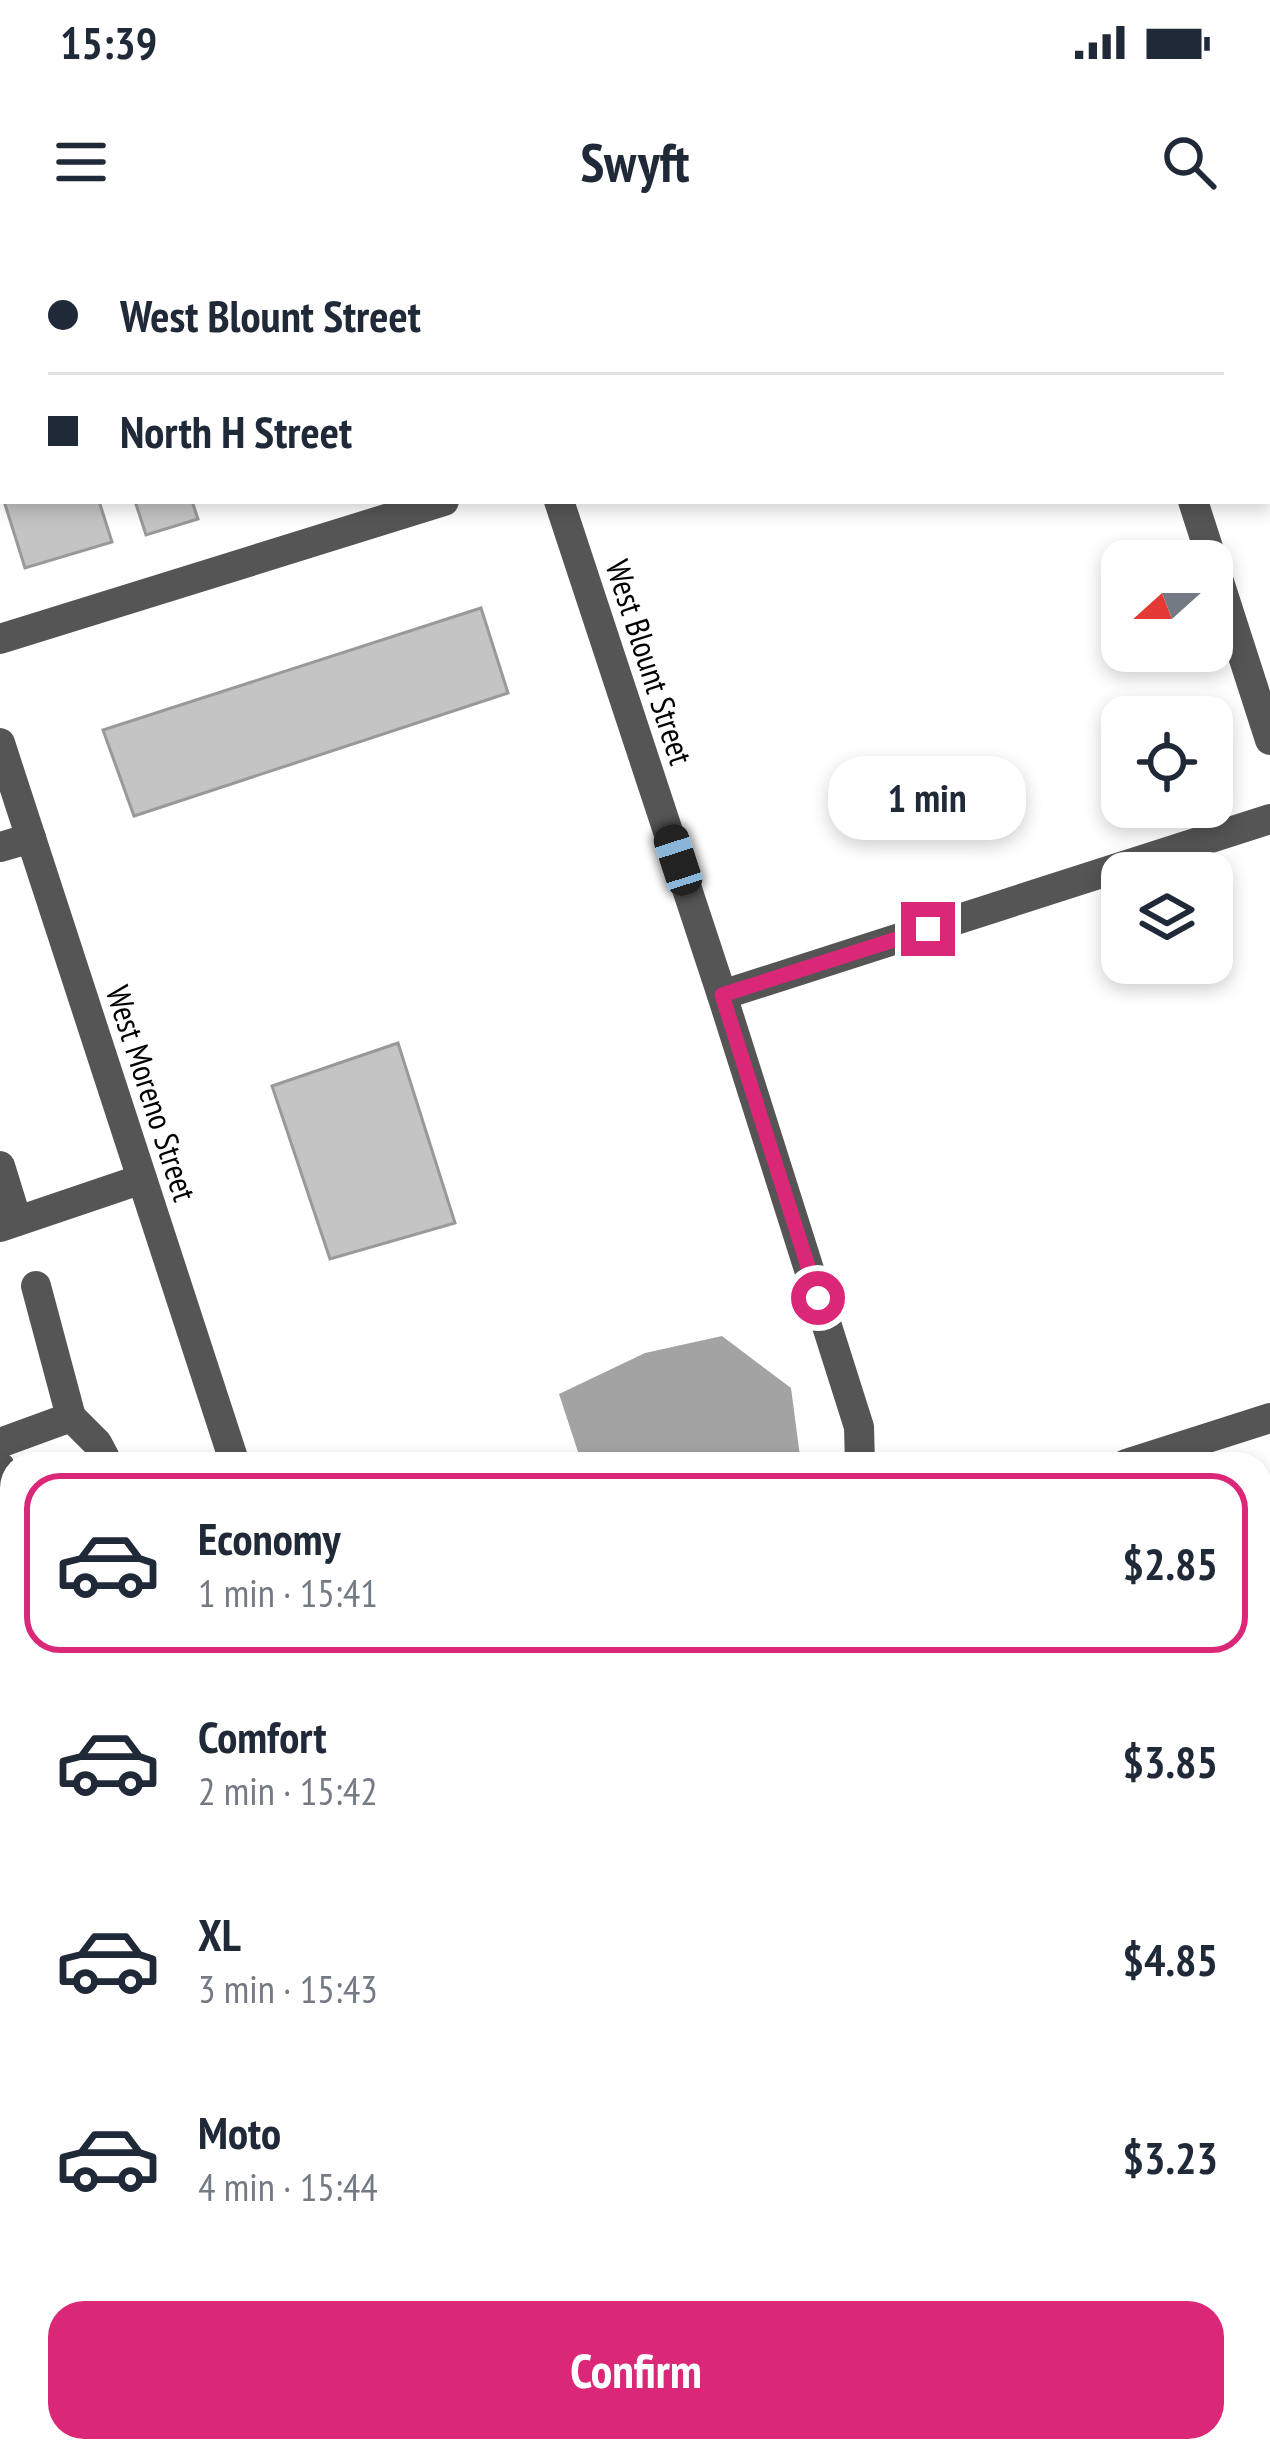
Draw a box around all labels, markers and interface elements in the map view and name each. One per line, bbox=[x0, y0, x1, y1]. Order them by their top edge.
text: 15:39 bbox=[60, 13, 157, 71]
text: Swyft bbox=[580, 127, 690, 197]
icon: menu bbox=[48, 129, 114, 195]
icon: search bbox=[1156, 129, 1222, 195]
text: West Blount Street bbox=[120, 286, 421, 344]
text: North H Street bbox=[120, 402, 352, 460]
north arrow bbox=[1101, 540, 1233, 672]
map controls bbox=[1101, 540, 1233, 984]
street label: West Blount Street bbox=[597, 554, 703, 770]
button: locate bbox=[1101, 696, 1233, 828]
callout: 1 min bbox=[829, 755, 1027, 839]
text: 1 min bbox=[888, 772, 966, 823]
car bbox=[650, 820, 706, 900]
button: layers bbox=[1101, 852, 1233, 984]
route end bbox=[901, 902, 955, 956]
street label: West Moreno Street bbox=[97, 980, 207, 1206]
route start bbox=[791, 1271, 845, 1325]
icon: car bbox=[54, 1509, 162, 1617]
text: Economy bbox=[198, 1509, 341, 1567]
text: $2.85 bbox=[1122, 1534, 1218, 1592]
text: 1 min · 15:41 bbox=[198, 1567, 378, 1618]
icon: car bbox=[54, 1707, 162, 1815]
text: Comfort bbox=[198, 1707, 327, 1765]
text: $3.85 bbox=[1122, 1732, 1218, 1790]
text: 2 min · 15:42 bbox=[198, 1765, 378, 1816]
icon: car bbox=[54, 1905, 162, 2013]
text: XL bbox=[198, 1905, 241, 1963]
text: $4.85 bbox=[1122, 1930, 1218, 1988]
text: 3 min · 15:43 bbox=[198, 1963, 378, 2014]
icon: car bbox=[54, 2103, 162, 2211]
text: Moto bbox=[198, 2103, 281, 2161]
text: $3.23 bbox=[1122, 2128, 1218, 2186]
text: 4 min · 15:44 bbox=[198, 2161, 378, 2212]
button: Confirm bbox=[48, 2301, 1224, 2439]

